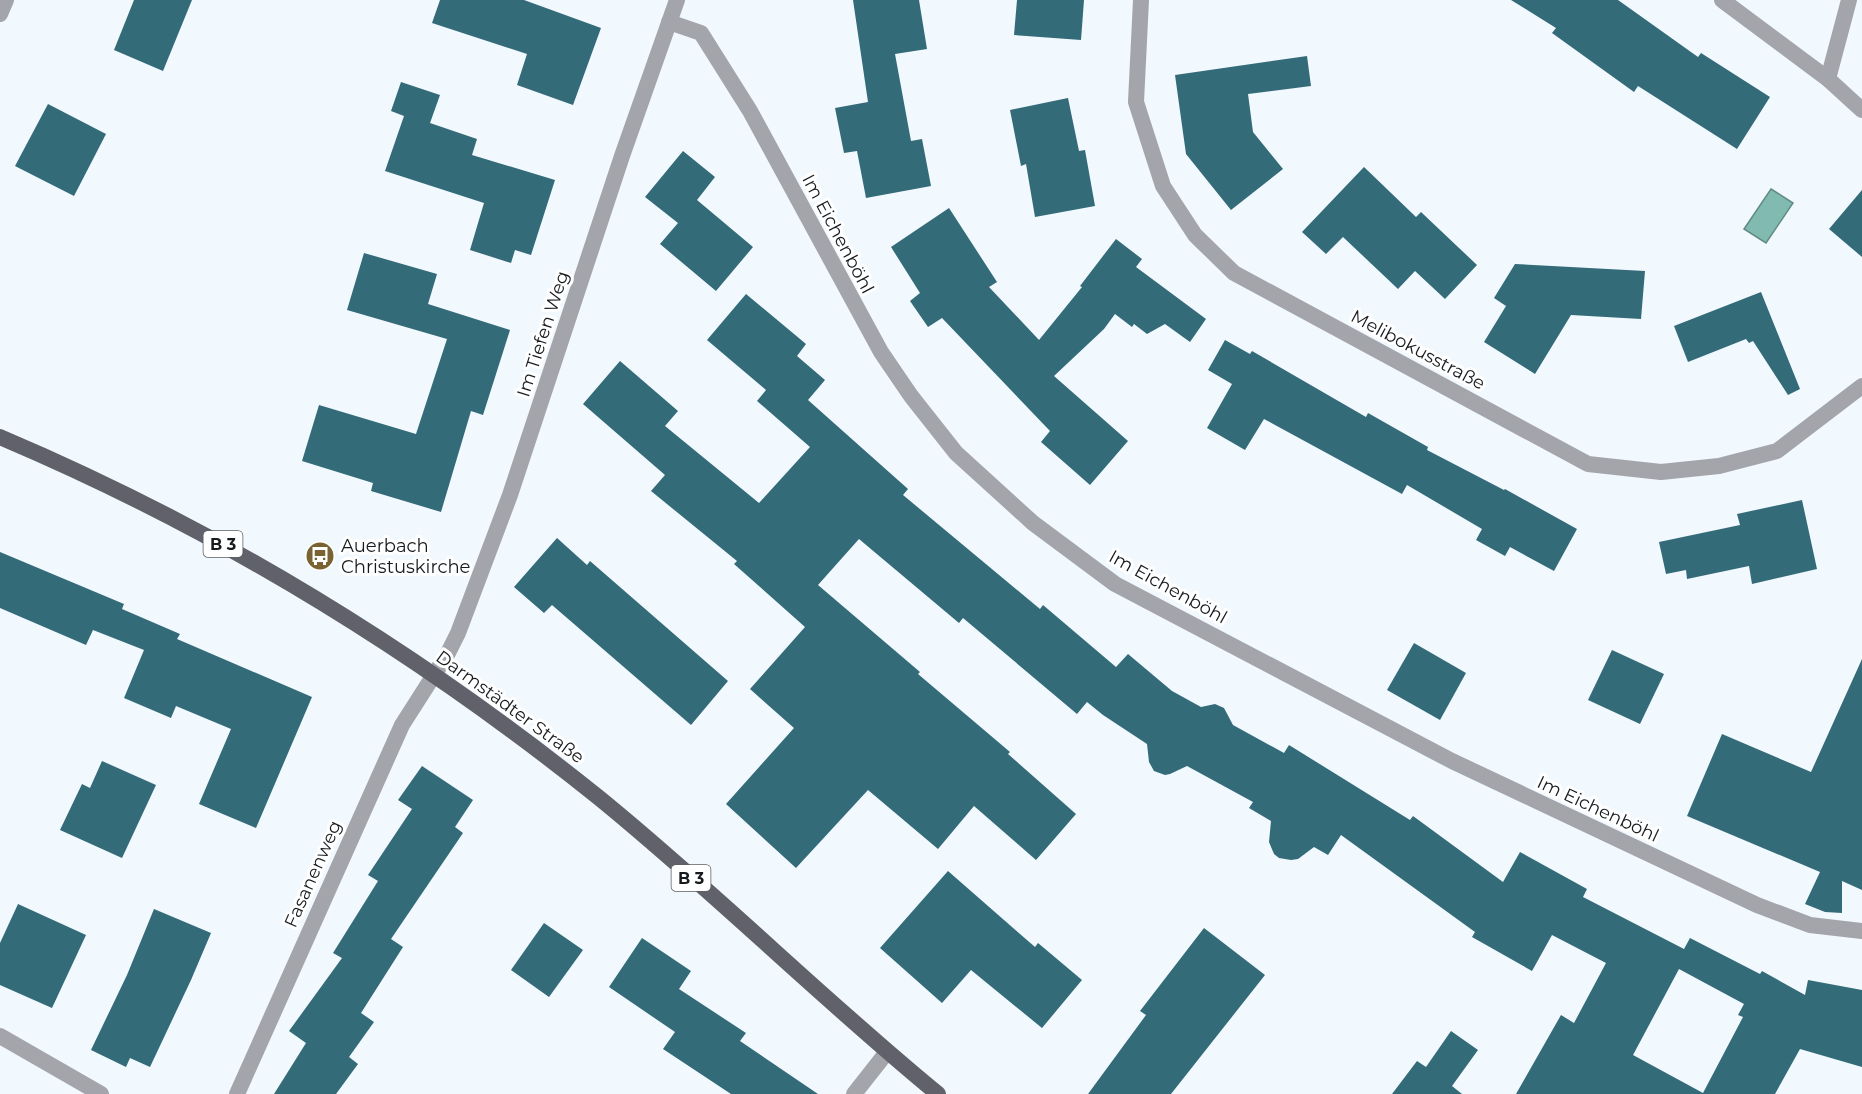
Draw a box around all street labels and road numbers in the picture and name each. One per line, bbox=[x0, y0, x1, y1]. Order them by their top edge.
street label: Im Eichenböhl bbox=[797, 171, 879, 297]
street label: Im Tiefen Weg bbox=[512, 268, 574, 400]
street label: Melibokusstraße bbox=[1347, 305, 1489, 395]
road number: B 3 bbox=[204, 531, 242, 557]
street label: Im Eichenböhl bbox=[1105, 545, 1231, 629]
street label: Darmstädter Straße bbox=[431, 646, 589, 768]
street label: Im Eichenböhl bbox=[1534, 771, 1662, 847]
street label: Fasanenweg bbox=[280, 817, 346, 931]
road number: B 3 bbox=[672, 865, 710, 891]

